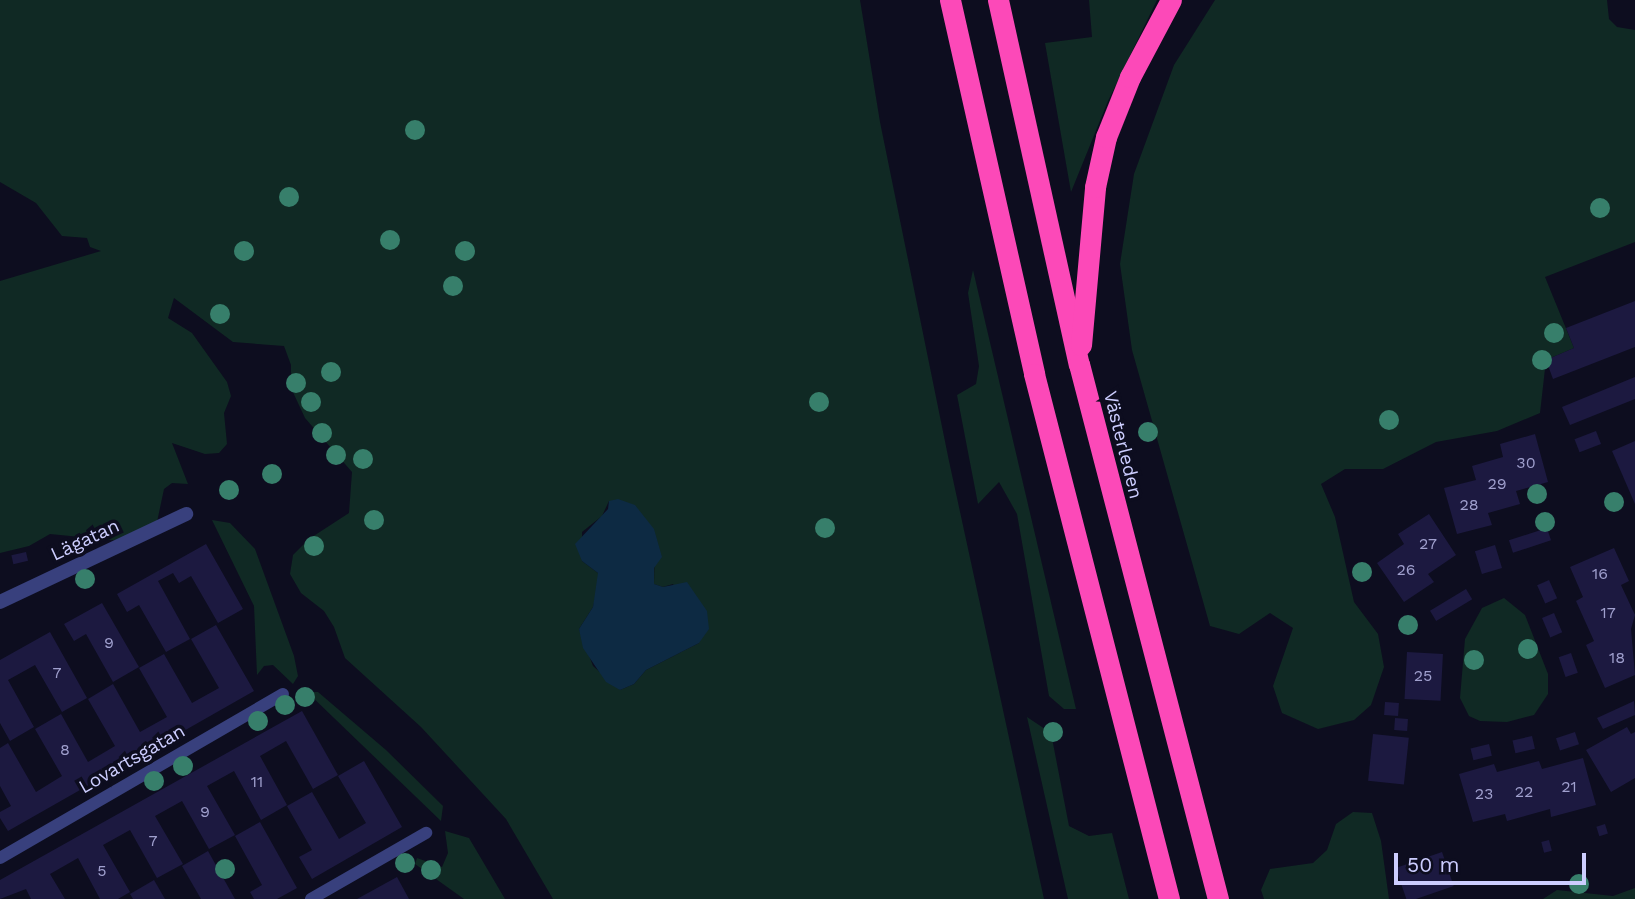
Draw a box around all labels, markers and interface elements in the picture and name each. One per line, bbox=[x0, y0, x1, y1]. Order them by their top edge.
street label: Västerleden bbox=[1099, 389, 1147, 501]
house number: 30 bbox=[1516, 453, 1536, 473]
house number: 29 bbox=[1487, 474, 1507, 494]
house number: 28 bbox=[1459, 495, 1479, 515]
street label: Lägatan bbox=[47, 514, 123, 566]
house number: 27 bbox=[1419, 534, 1437, 554]
house number: 26 bbox=[1396, 560, 1416, 580]
house number: 16 bbox=[1592, 564, 1608, 584]
house number: 17 bbox=[1600, 603, 1616, 623]
house number: 9 bbox=[104, 633, 114, 653]
house number: 18 bbox=[1609, 648, 1625, 668]
house number: 7 bbox=[53, 663, 61, 683]
house number: 25 bbox=[1414, 666, 1432, 686]
street label: Lovartsgatan bbox=[75, 719, 189, 799]
house number: 8 bbox=[60, 740, 70, 760]
house number: 11 bbox=[251, 772, 263, 792]
house number: 21 bbox=[1561, 777, 1577, 797]
house number: 22 bbox=[1515, 782, 1533, 802]
house number: 23 bbox=[1475, 784, 1493, 804]
house number: 9 bbox=[200, 802, 210, 822]
house number: 7 bbox=[149, 831, 157, 851]
scale bar bbox=[1397, 839, 1590, 883]
text: 50 m bbox=[1407, 852, 1459, 877]
house number: 5 bbox=[97, 861, 107, 881]

